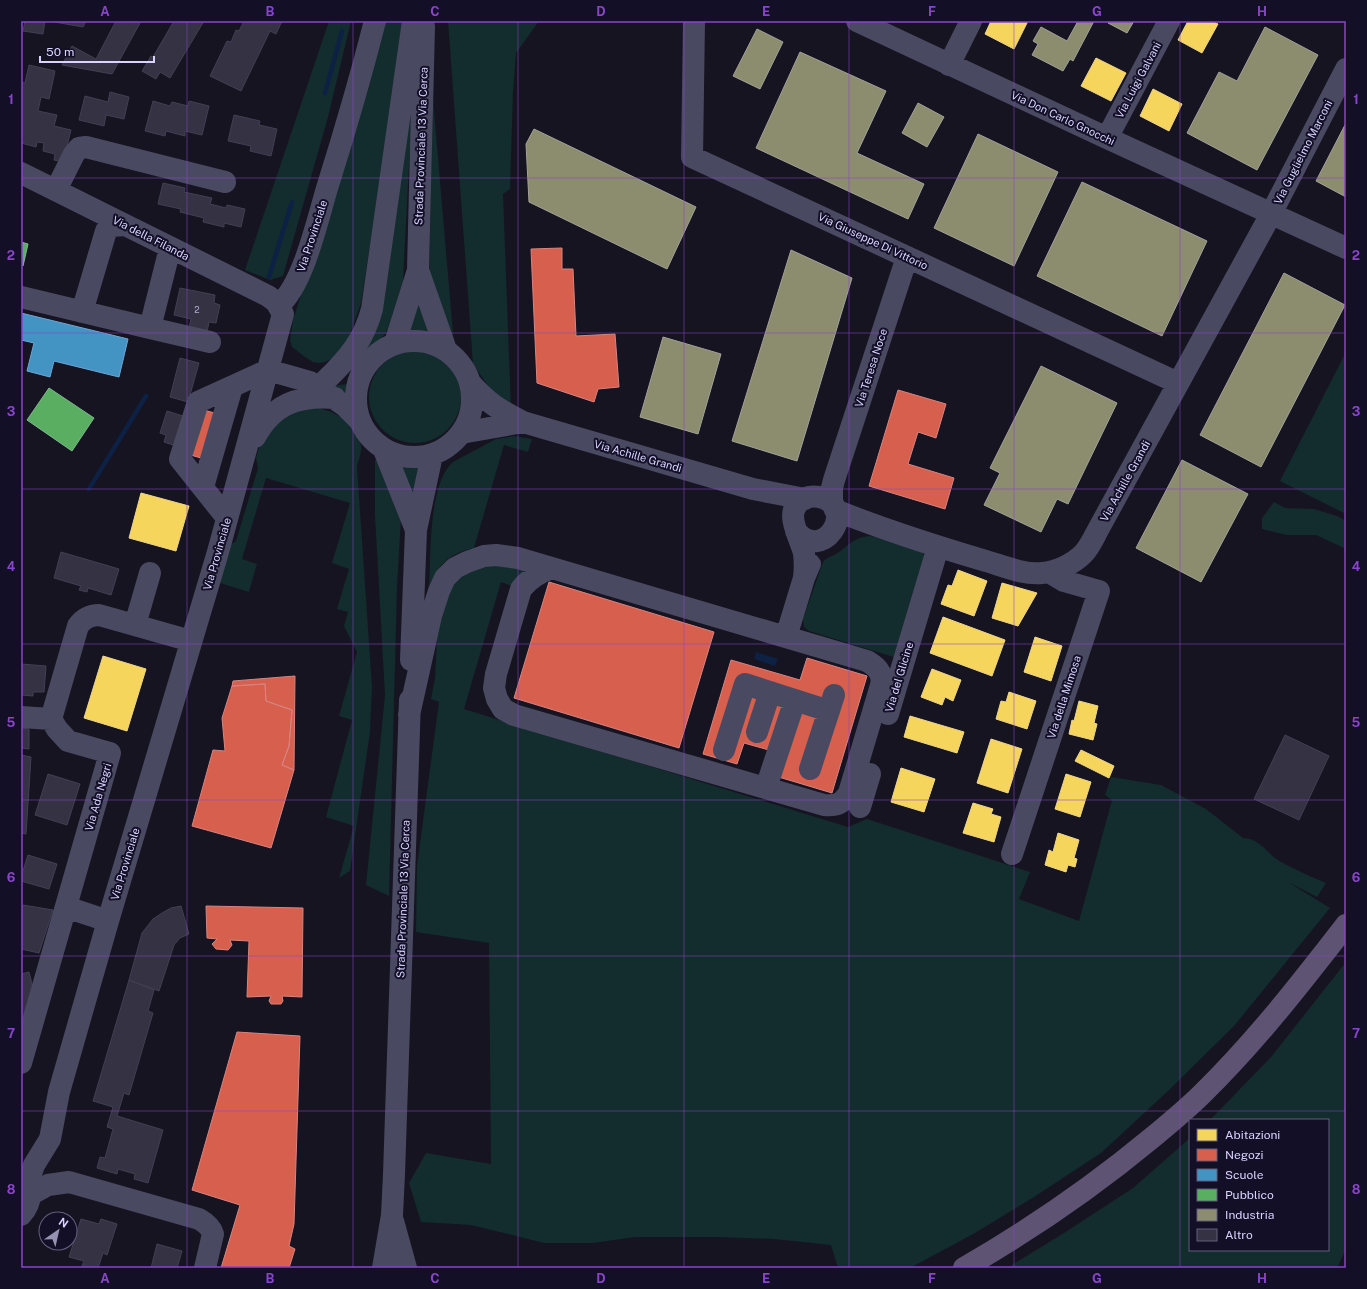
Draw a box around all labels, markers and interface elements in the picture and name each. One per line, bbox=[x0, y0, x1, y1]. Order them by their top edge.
text: A bbox=[100, 4, 110, 19]
text: B bbox=[266, 4, 275, 19]
text: C bbox=[430, 4, 440, 19]
text: D bbox=[596, 4, 606, 19]
text: E bbox=[762, 4, 770, 19]
text: F bbox=[928, 4, 936, 19]
text: G bbox=[1092, 4, 1102, 19]
text: H bbox=[1257, 4, 1267, 19]
scale bar bbox=[40, 38, 154, 64]
street label: Via Luigi Galvani bbox=[1113, 40, 1163, 120]
text: 50 m bbox=[46, 45, 74, 59]
street label: Strada Provinciale 13 Via Cerca bbox=[412, 67, 430, 225]
street label: Via Don Carlo Gnocchi bbox=[1009, 89, 1117, 147]
text: 1 bbox=[8, 92, 14, 107]
text: 1 bbox=[1353, 92, 1359, 107]
street label: Via Guglielmo Marconi bbox=[1271, 98, 1335, 206]
street label: Via Provinciale bbox=[295, 199, 329, 273]
street label: Via Giuseppe Di Vittorio bbox=[816, 210, 930, 272]
street label: Via della Filanda bbox=[111, 213, 191, 263]
text: 2 bbox=[7, 248, 15, 263]
text: 2 bbox=[1352, 248, 1360, 263]
house number: 2 bbox=[194, 304, 200, 315]
street label: Via Teresa Noce bbox=[853, 327, 889, 409]
text: 3 bbox=[7, 404, 16, 419]
text: 3 bbox=[1352, 404, 1361, 419]
street label: Via Achille Grandi bbox=[593, 438, 683, 474]
street label: Via Achille Grandi bbox=[1098, 438, 1152, 524]
street label: Via Provinciale bbox=[201, 516, 233, 592]
text: 4 bbox=[7, 559, 16, 574]
text: 4 bbox=[1352, 559, 1361, 574]
street label: Via del Glicine bbox=[883, 640, 915, 714]
street label: Via della Mimosa bbox=[1045, 654, 1083, 740]
text: 5 bbox=[7, 715, 16, 730]
text: 5 bbox=[1352, 715, 1361, 730]
street label: Via Ada Negri bbox=[83, 762, 113, 832]
street label: Strada Provinciale 13 Via Cerca bbox=[394, 820, 412, 978]
street label: Via Provinciale bbox=[108, 826, 142, 902]
text: 6 bbox=[7, 870, 16, 885]
text: 6 bbox=[1352, 870, 1361, 885]
text: 7 bbox=[7, 1026, 15, 1041]
text: 7 bbox=[1352, 1026, 1360, 1041]
legend bbox=[1189, 1119, 1329, 1251]
text: Abitazioni bbox=[1225, 1128, 1280, 1142]
text: Negozi bbox=[1225, 1148, 1263, 1162]
text: Scuole bbox=[1225, 1168, 1264, 1182]
text: 8 bbox=[7, 1182, 16, 1197]
text: 8 bbox=[1352, 1182, 1361, 1197]
text: Pubblico bbox=[1225, 1188, 1274, 1202]
text: Industria bbox=[1225, 1208, 1274, 1222]
north arrow bbox=[38, 1211, 78, 1251]
text: N bbox=[57, 1215, 71, 1230]
text: Altro bbox=[1225, 1228, 1253, 1242]
text: A bbox=[100, 1271, 110, 1286]
text: B bbox=[266, 1271, 275, 1286]
text: C bbox=[430, 1271, 440, 1286]
text: D bbox=[596, 1271, 606, 1286]
text: E bbox=[762, 1271, 770, 1286]
text: F bbox=[928, 1271, 936, 1286]
text: G bbox=[1092, 1271, 1102, 1286]
text: H bbox=[1257, 1271, 1267, 1286]

